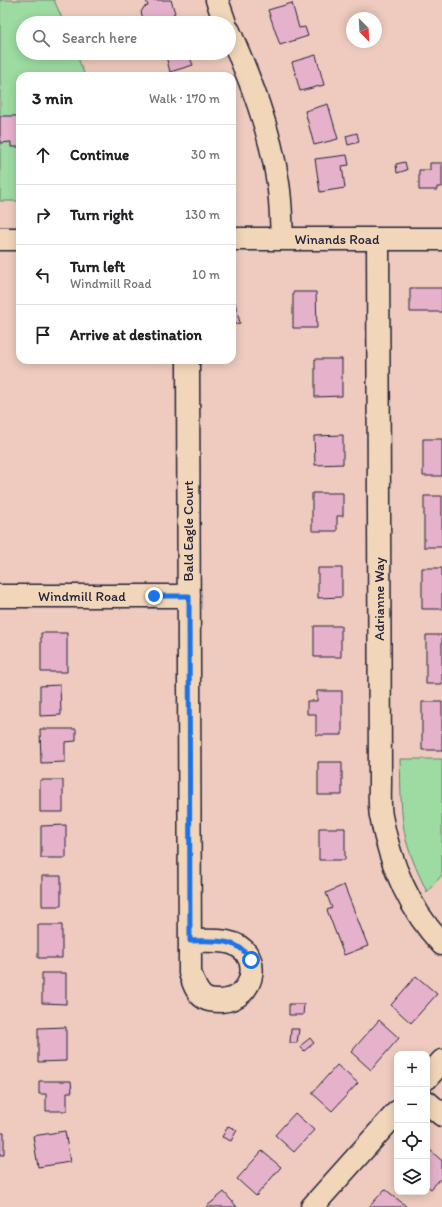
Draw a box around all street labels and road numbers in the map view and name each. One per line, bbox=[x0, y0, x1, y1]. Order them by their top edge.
street label: Winands Road bbox=[294, 231, 380, 248]
street label: Bald Eagle Court bbox=[180, 481, 197, 581]
street label: Adrianne Way bbox=[371, 557, 388, 641]
street label: Windmill Road bbox=[38, 588, 126, 605]

